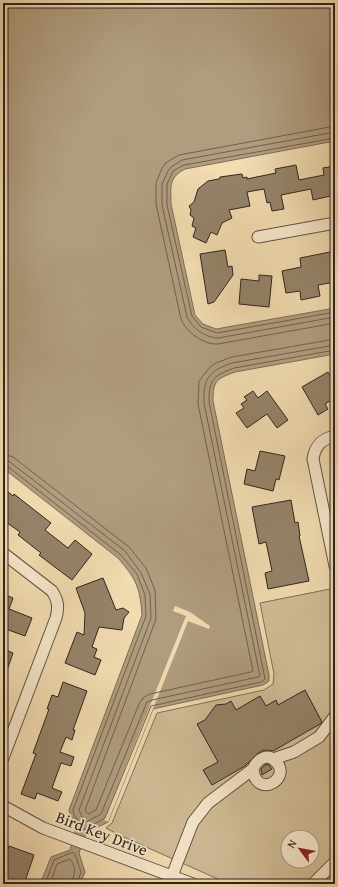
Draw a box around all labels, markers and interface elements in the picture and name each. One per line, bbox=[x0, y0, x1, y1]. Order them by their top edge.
street label: Bird Key Drive bbox=[53, 805, 151, 861]
north arrow bbox=[280, 829, 320, 869]
text: N bbox=[283, 836, 301, 851]

